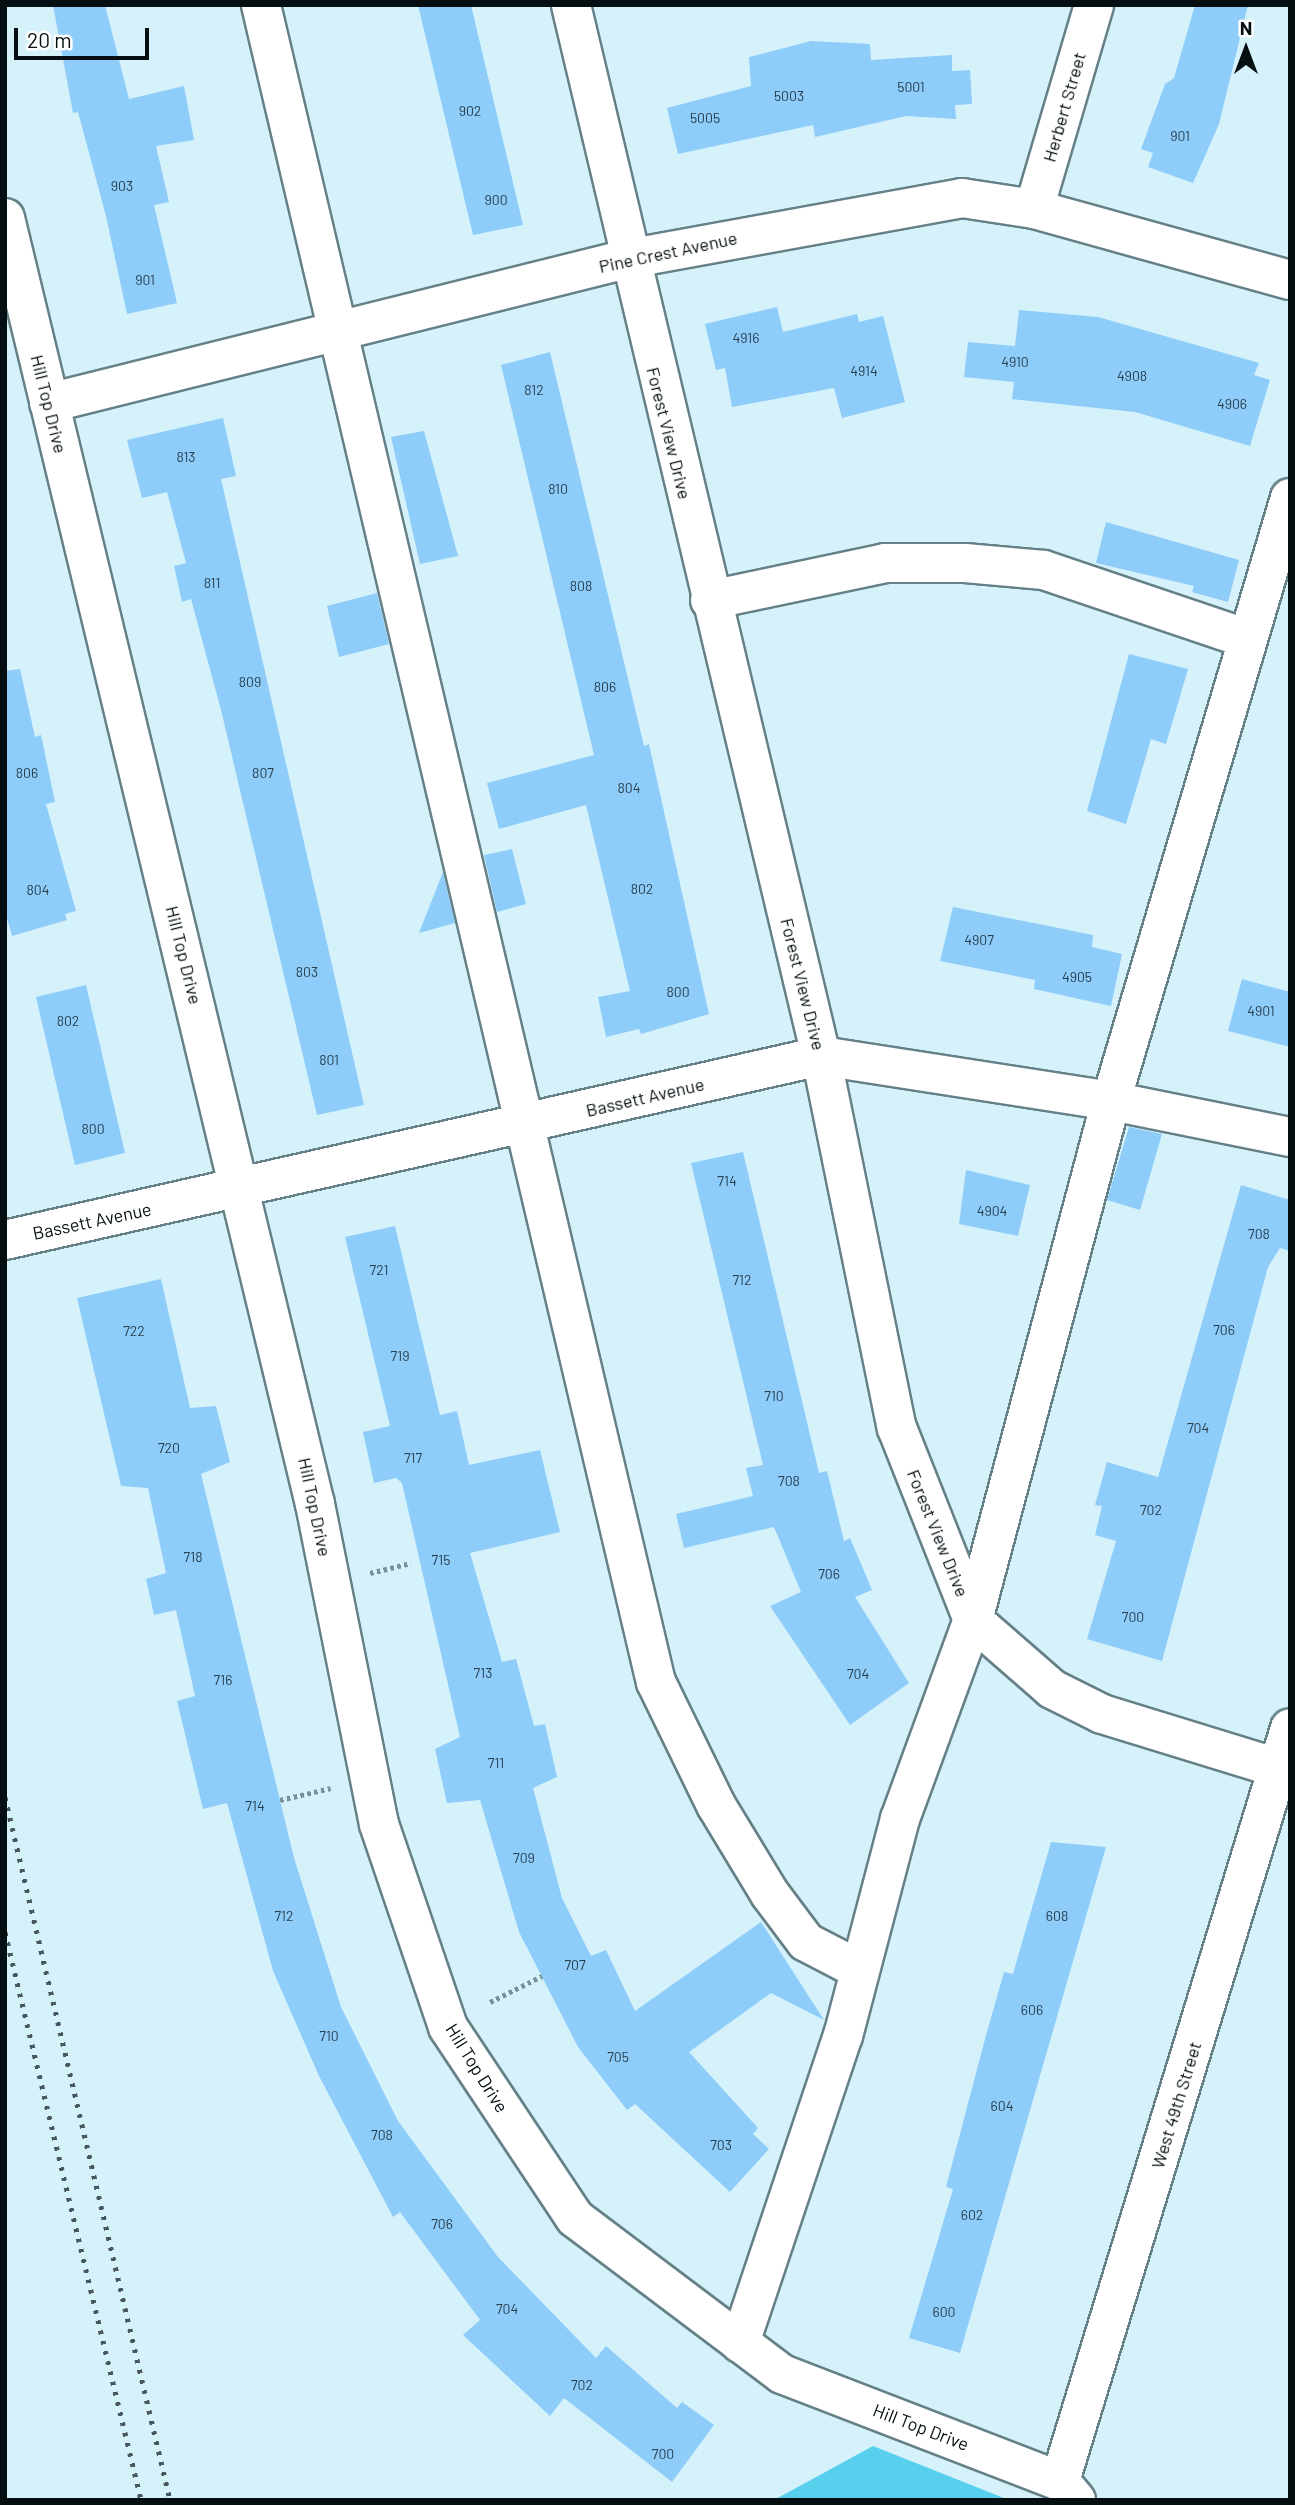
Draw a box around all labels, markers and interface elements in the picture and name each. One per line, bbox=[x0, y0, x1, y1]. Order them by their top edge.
scale bar bbox=[18, 14, 152, 58]
north arrow bbox=[1211, 14, 1281, 84]
text: N bbox=[1240, 16, 1252, 39]
text: 20 m bbox=[27, 27, 72, 52]
street label: Herbert Street bbox=[1038, 50, 1090, 164]
house number: 5001 bbox=[897, 79, 925, 95]
house number: 5003 bbox=[774, 88, 804, 104]
house number: 902 bbox=[459, 103, 481, 119]
house number: 5005 bbox=[690, 110, 720, 126]
house number: 901 bbox=[1170, 128, 1190, 144]
house number: 903 bbox=[111, 178, 133, 194]
house number: 900 bbox=[484, 192, 508, 208]
street label: Pine Crest Avenue bbox=[597, 227, 739, 277]
house number: 901 bbox=[135, 272, 155, 288]
house number: 4916 bbox=[733, 330, 759, 346]
street label: Hill Top Drive bbox=[26, 353, 72, 455]
house number: 4910 bbox=[1001, 354, 1029, 370]
house number: 4914 bbox=[850, 363, 878, 379]
street label: Forest View Drive bbox=[642, 365, 696, 501]
house number: 4908 bbox=[1117, 368, 1147, 384]
house number: 812 bbox=[524, 382, 544, 398]
house number: 4906 bbox=[1217, 396, 1247, 412]
house number: 813 bbox=[176, 449, 196, 465]
house number: 810 bbox=[548, 481, 568, 497]
house number: 811 bbox=[204, 575, 220, 591]
house number: 808 bbox=[570, 578, 592, 594]
house number: 809 bbox=[239, 674, 261, 690]
house number: 806 bbox=[594, 679, 616, 695]
house number: 806 bbox=[16, 765, 38, 781]
house number: 807 bbox=[252, 765, 274, 781]
house number: 804 bbox=[618, 780, 640, 796]
house number: 802 bbox=[631, 881, 653, 897]
house number: 804 bbox=[27, 882, 49, 898]
street label: Hill Top Drive bbox=[161, 904, 207, 1006]
street label: Forest View Drive bbox=[776, 916, 830, 1052]
house number: 4907 bbox=[964, 932, 994, 948]
house number: 803 bbox=[296, 964, 318, 980]
house number: 4905 bbox=[1062, 969, 1092, 985]
house number: 800 bbox=[666, 984, 690, 1000]
house number: 4901 bbox=[1247, 1003, 1275, 1019]
house number: 802 bbox=[57, 1013, 79, 1029]
house number: 801 bbox=[319, 1052, 339, 1068]
street label: Bassett Avenue bbox=[584, 1073, 706, 1121]
house number: 800 bbox=[81, 1121, 105, 1137]
house number: 714 bbox=[717, 1173, 737, 1189]
street label: Bassett Avenue bbox=[31, 1198, 153, 1244]
house number: 4904 bbox=[977, 1203, 1007, 1219]
house number: 708 bbox=[1248, 1226, 1270, 1242]
house number: 721 bbox=[370, 1262, 388, 1278]
house number: 712 bbox=[732, 1272, 752, 1288]
house number: 706 bbox=[1213, 1322, 1235, 1338]
house number: 722 bbox=[123, 1323, 145, 1339]
house number: 719 bbox=[391, 1348, 409, 1364]
house number: 710 bbox=[764, 1388, 784, 1404]
house number: 704 bbox=[1187, 1420, 1209, 1436]
house number: 720 bbox=[158, 1440, 180, 1456]
house number: 717 bbox=[404, 1450, 422, 1466]
street label: Hill Top Drive bbox=[294, 1456, 336, 1558]
street label: Forest View Drive bbox=[903, 1466, 973, 1600]
house number: 708 bbox=[778, 1473, 800, 1489]
house number: 702 bbox=[1140, 1502, 1162, 1518]
house number: 718 bbox=[184, 1549, 202, 1565]
house number: 715 bbox=[432, 1552, 450, 1568]
house number: 706 bbox=[818, 1566, 840, 1582]
house number: 700 bbox=[1122, 1609, 1144, 1625]
house number: 713 bbox=[474, 1665, 492, 1681]
house number: 704 bbox=[847, 1666, 869, 1682]
house number: 716 bbox=[214, 1672, 232, 1688]
house number: 711 bbox=[488, 1755, 504, 1771]
house number: 714 bbox=[245, 1798, 265, 1814]
house number: 709 bbox=[513, 1850, 535, 1866]
house number: 712 bbox=[274, 1908, 294, 1924]
house number: 608 bbox=[1046, 1908, 1068, 1924]
house number: 707 bbox=[564, 1957, 586, 1973]
house number: 606 bbox=[1021, 2002, 1043, 2018]
street label: Hill Top Drive bbox=[441, 2020, 513, 2116]
house number: 710 bbox=[319, 2028, 339, 2044]
street label: West 49th Street bbox=[1146, 2039, 1206, 2171]
house number: 705 bbox=[607, 2049, 629, 2065]
house number: 604 bbox=[991, 2098, 1013, 2114]
house number: 708 bbox=[371, 2127, 393, 2143]
house number: 703 bbox=[710, 2137, 732, 2153]
house number: 602 bbox=[961, 2207, 983, 2223]
house number: 706 bbox=[431, 2216, 453, 2232]
house number: 704 bbox=[496, 2301, 518, 2317]
house number: 600 bbox=[932, 2304, 956, 2320]
house number: 702 bbox=[571, 2377, 593, 2393]
street label: Hill Top Drive bbox=[870, 2399, 972, 2455]
house number: 700 bbox=[652, 2446, 674, 2462]

